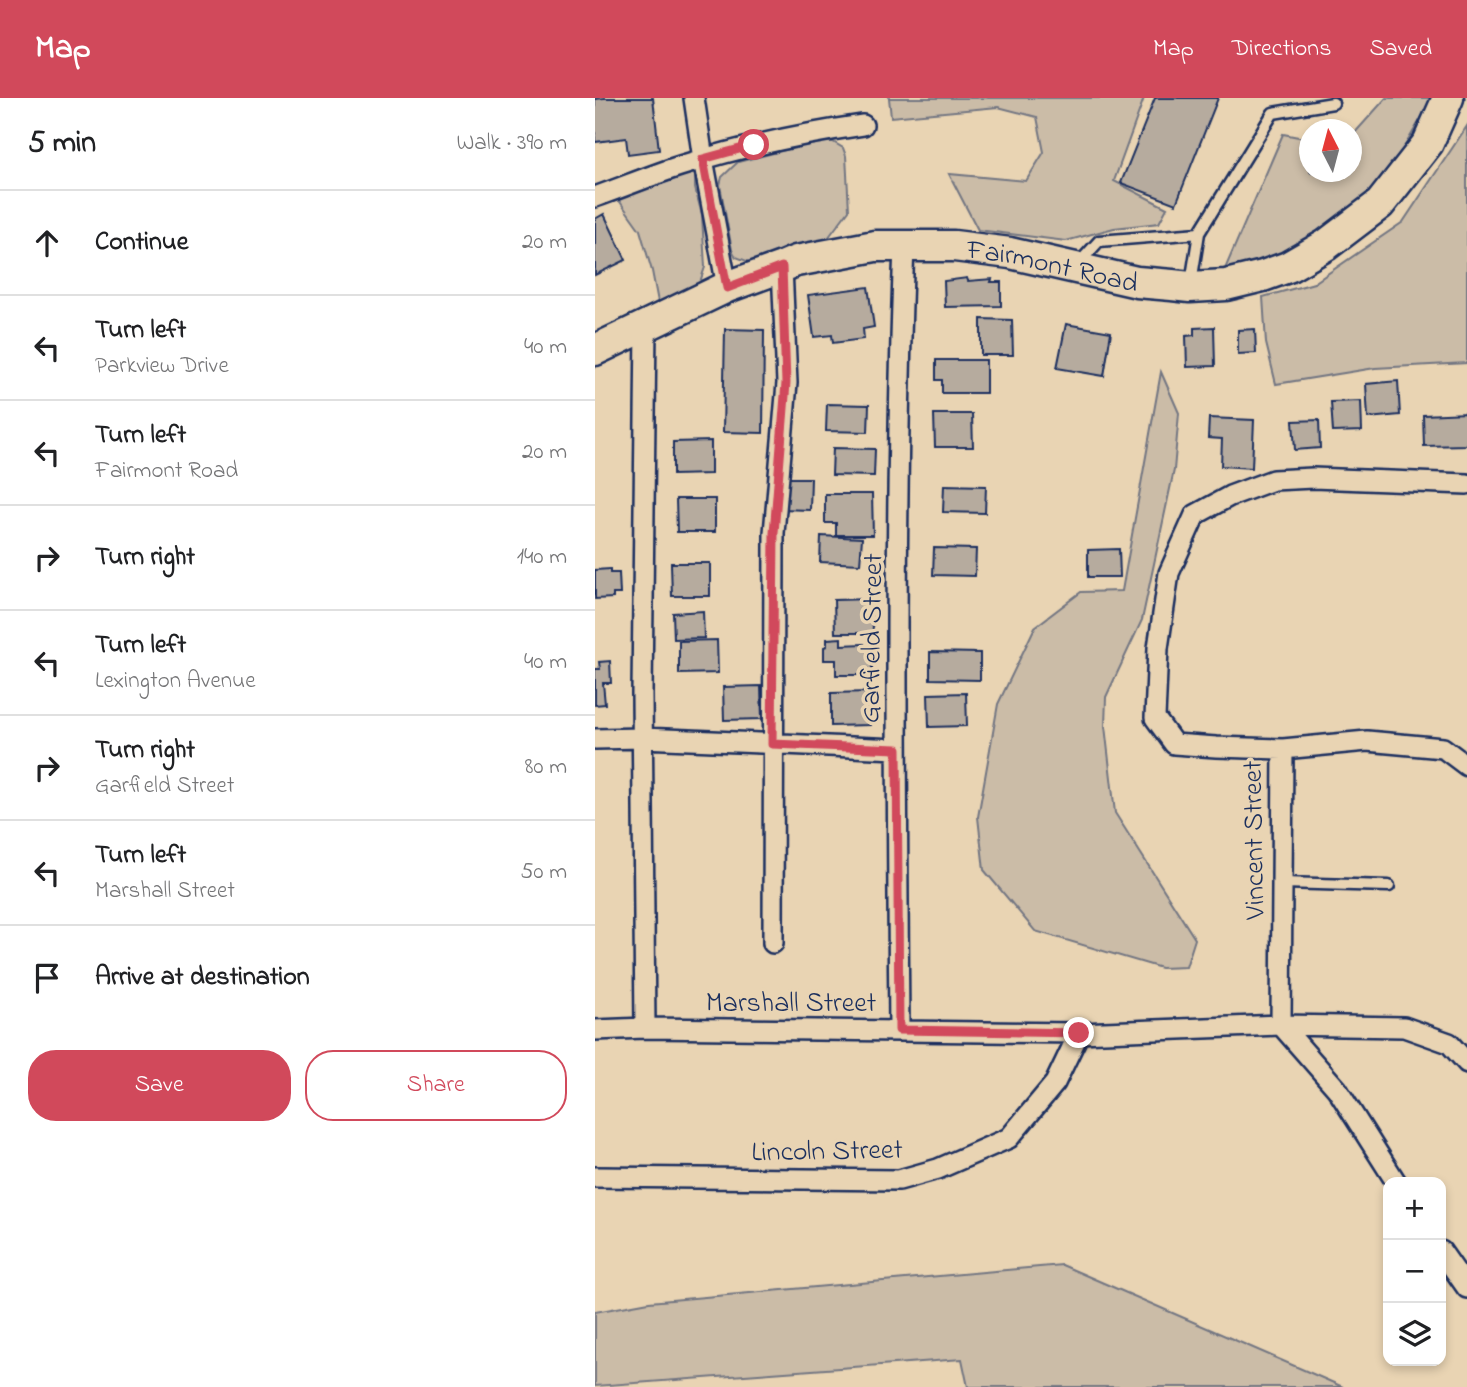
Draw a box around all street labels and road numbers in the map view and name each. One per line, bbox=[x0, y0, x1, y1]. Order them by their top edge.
street label: Fairmont Road bbox=[963, 231, 1142, 306]
street label: Garfield Street bbox=[852, 553, 895, 723]
street label: Vincent Street bbox=[1234, 760, 1277, 921]
street label: Marshall Street bbox=[706, 984, 876, 1025]
street label: Lincoln Street bbox=[751, 1131, 903, 1174]

